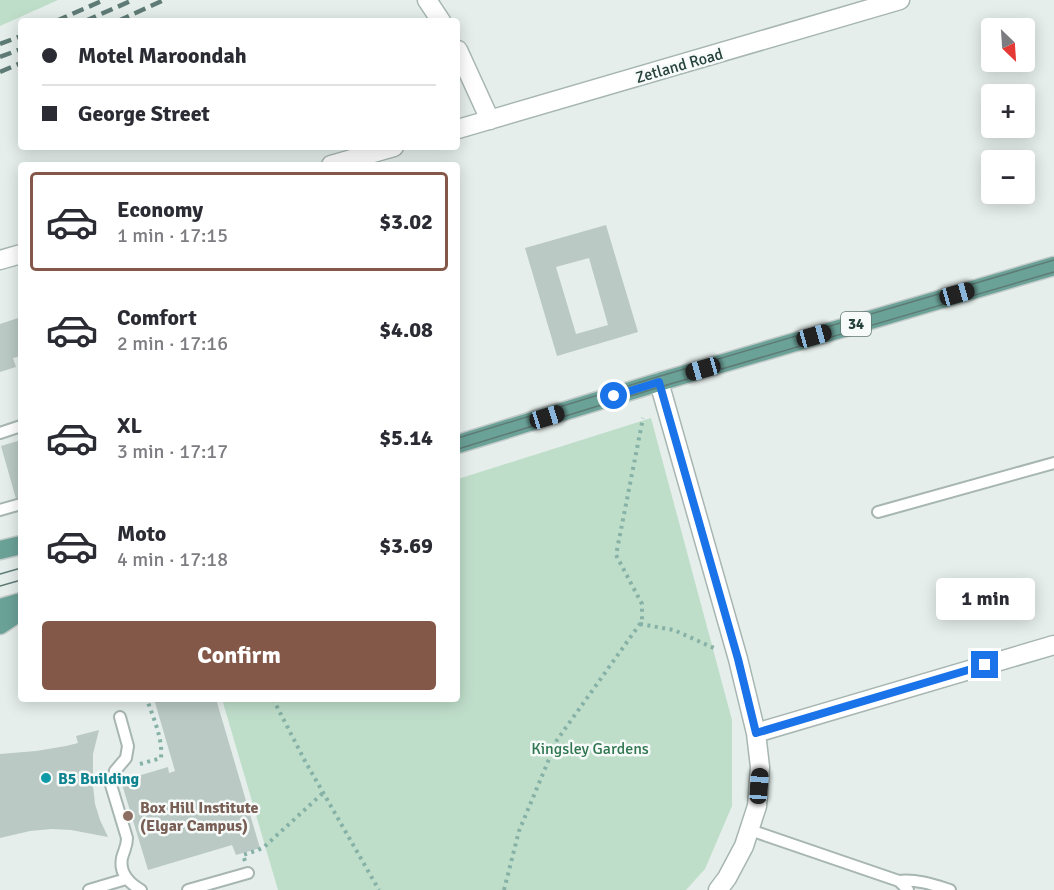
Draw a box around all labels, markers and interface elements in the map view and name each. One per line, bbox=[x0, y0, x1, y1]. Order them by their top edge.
north arrow bbox=[981, 18, 1035, 72]
map controls bbox=[981, 18, 1035, 204]
text: Motel Maroondah bbox=[78, 42, 247, 69]
street label: Zetland Road bbox=[633, 44, 725, 88]
button: + bbox=[981, 84, 1035, 138]
text: George Street bbox=[78, 100, 210, 127]
button: − bbox=[981, 150, 1035, 204]
icon: car bbox=[45, 195, 99, 249]
text: Economy bbox=[117, 196, 203, 223]
text: $3.02 bbox=[379, 208, 433, 235]
text: 1 min · 17:15 bbox=[117, 223, 228, 248]
car bbox=[937, 280, 977, 308]
icon: car bbox=[45, 303, 99, 357]
text: Comfort bbox=[117, 304, 197, 331]
road number: 34 bbox=[841, 312, 871, 336]
text: $4.08 bbox=[379, 316, 433, 343]
car bbox=[794, 322, 834, 350]
text: 2 min · 17:16 bbox=[117, 331, 228, 356]
car bbox=[683, 355, 723, 383]
route start bbox=[600, 382, 627, 409]
car bbox=[527, 403, 567, 431]
icon: car bbox=[45, 411, 99, 465]
text: XL bbox=[117, 412, 142, 439]
text: $5.14 bbox=[379, 424, 433, 451]
text: 3 min · 17:17 bbox=[117, 439, 228, 464]
icon: car bbox=[45, 519, 99, 573]
text: Moto bbox=[117, 520, 166, 547]
text: $3.69 bbox=[379, 532, 433, 559]
text: 4 min · 17:18 bbox=[117, 547, 228, 572]
callout: 1 min bbox=[936, 578, 1034, 620]
text: 1 min bbox=[961, 586, 1010, 611]
button: Confirm bbox=[42, 621, 436, 690]
route end bbox=[971, 651, 998, 678]
park label: Kingsley Gardens bbox=[531, 739, 649, 759]
car bbox=[749, 767, 769, 805]
place label: B5 Building bbox=[58, 769, 139, 789]
marker: B5 Building bbox=[39, 771, 53, 785]
place label: Box Hill Institute (Elgar Campus) bbox=[140, 798, 259, 836]
marker: Box Hill Institute (Elgar Campus) bbox=[121, 809, 135, 823]

